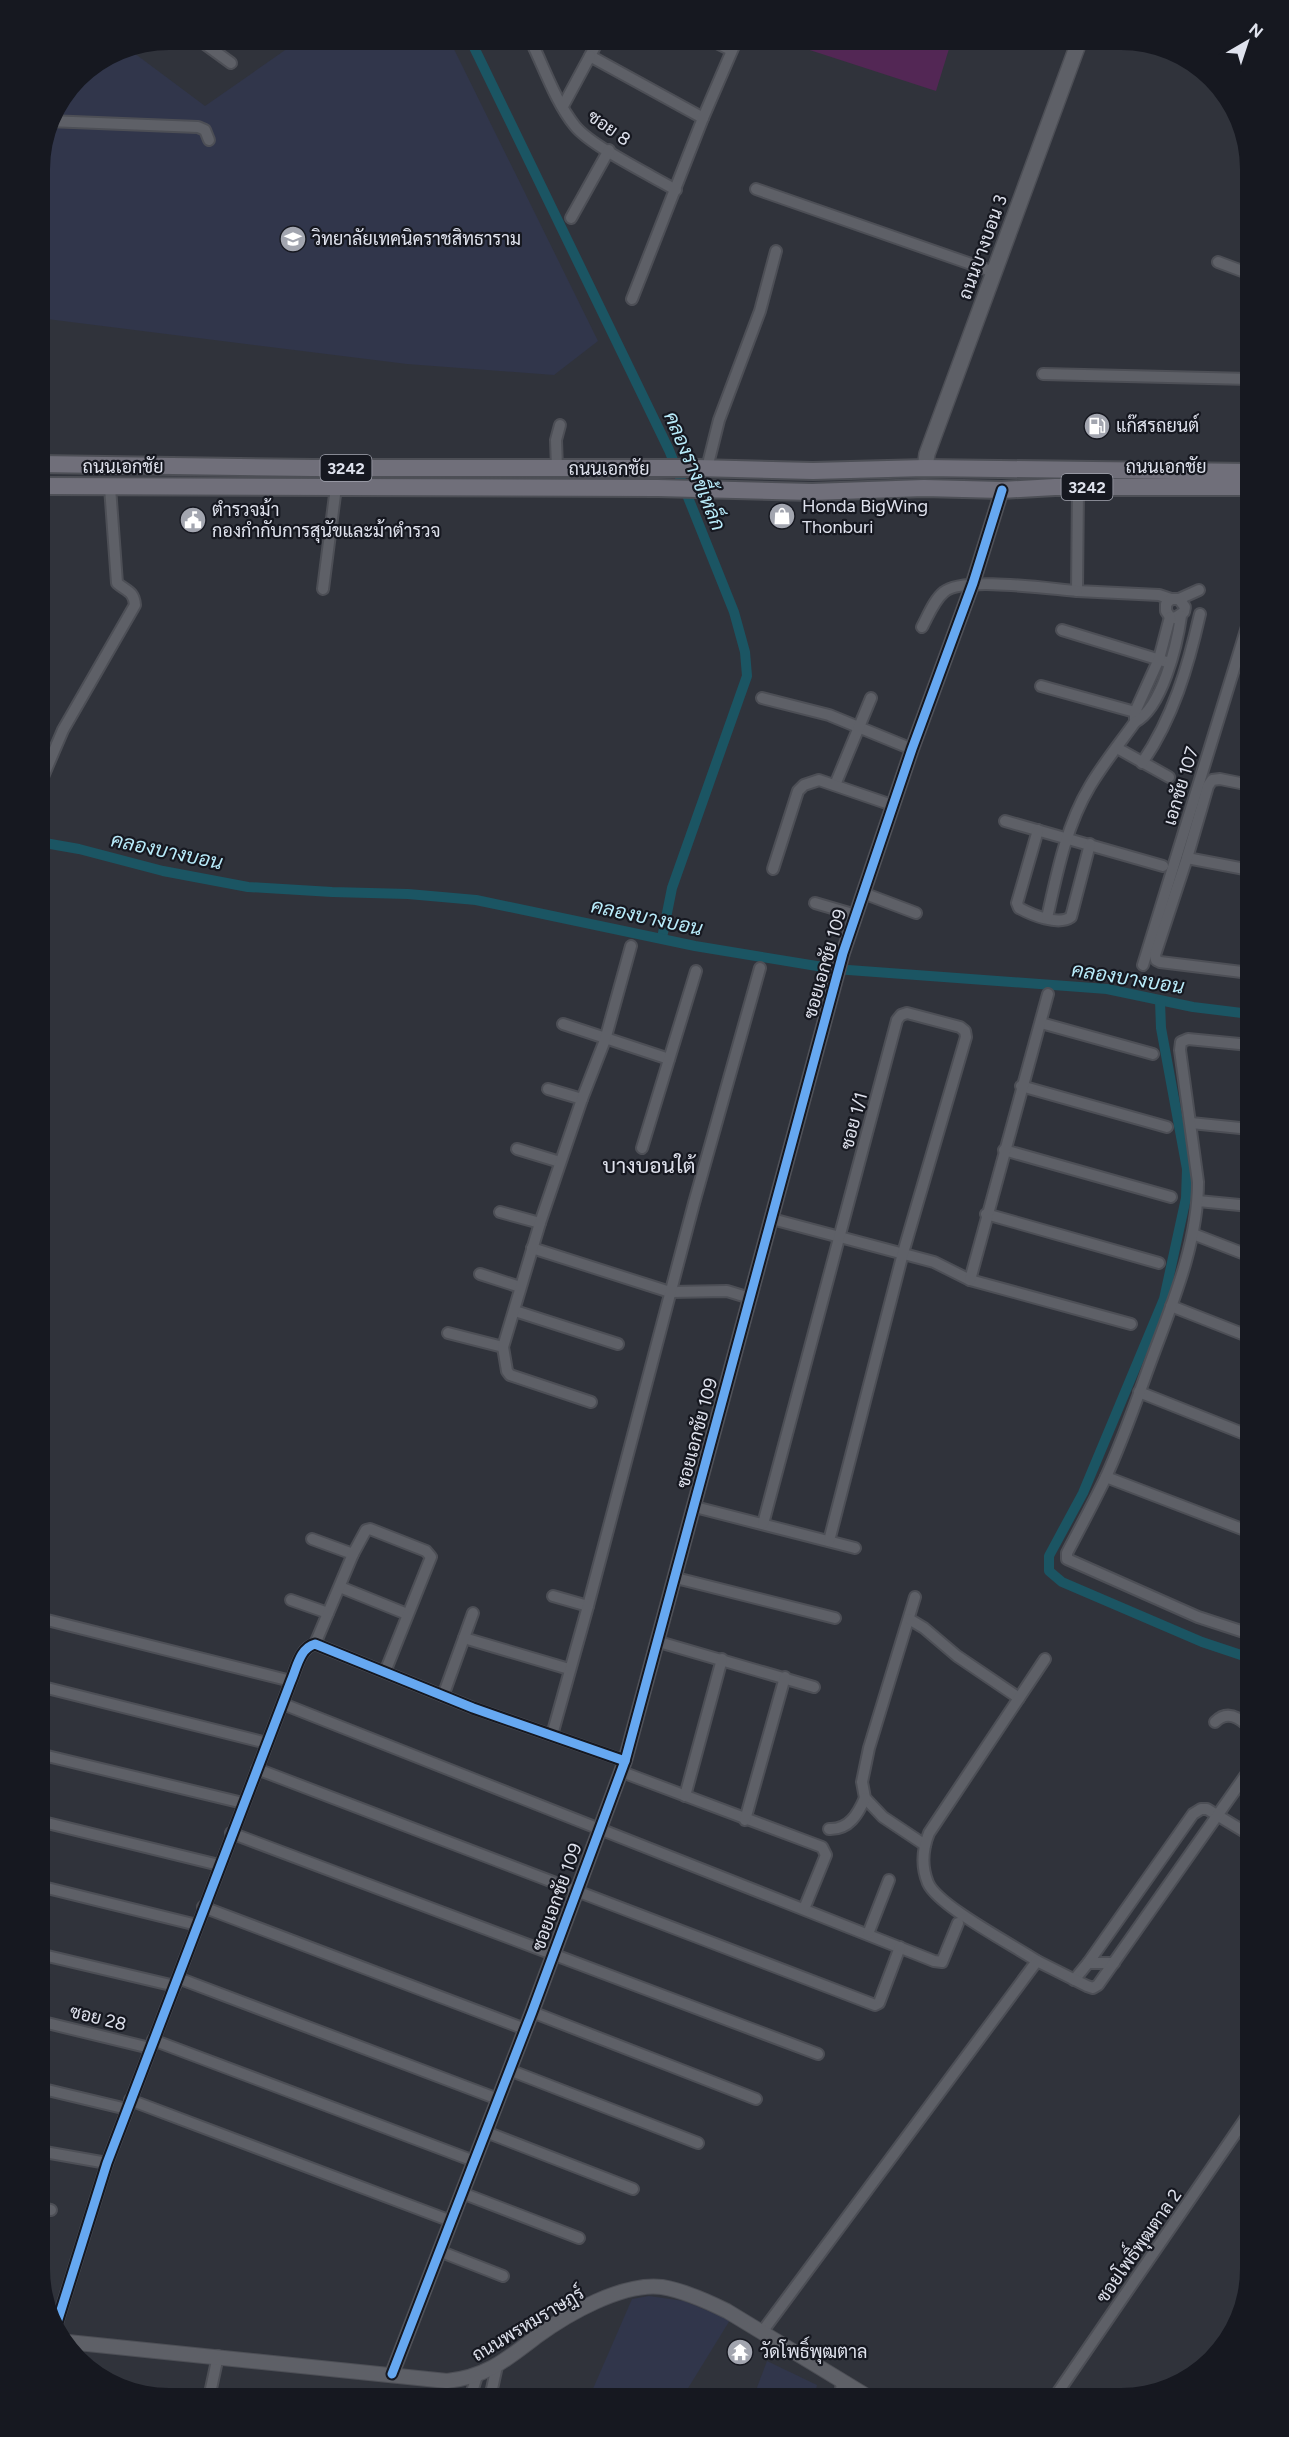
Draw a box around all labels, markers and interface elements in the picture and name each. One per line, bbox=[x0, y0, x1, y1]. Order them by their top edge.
north arrow bbox=[1217, 12, 1277, 72]
text: N bbox=[1245, 19, 1267, 42]
street label: ซอย 8 bbox=[583, 105, 635, 151]
street label: ถนนบางบอน 3 bbox=[954, 192, 1012, 302]
school or university icon: วิทยาลัยเทคนิคราชสิทธาราม bbox=[278, 224, 308, 254]
place label: วิทยาลัยเทคนิคราชสิทธาราม bbox=[311, 228, 521, 250]
water label: คลองรางขี้เหล็ก bbox=[659, 406, 736, 534]
fuel station icon: แก๊สรถยนต์ bbox=[1082, 411, 1112, 441]
place label: แก๊สรถยนต์ bbox=[1116, 413, 1199, 437]
road number: 3242 bbox=[320, 455, 372, 481]
street label: ถนนเอกชัย bbox=[82, 456, 164, 478]
street label: ถนนเอกชัย bbox=[1125, 456, 1207, 478]
street label: ถนนเอกชัย bbox=[568, 458, 650, 480]
road number: 3242 bbox=[1062, 474, 1112, 500]
place label: Honda BigWing Thonburi bbox=[802, 495, 928, 538]
place label: ตำรวจม้า กองกำกับการสุนัขและม้าตำรวจ bbox=[212, 498, 440, 543]
shop icon: Honda BigWing Thonburi bbox=[767, 501, 797, 531]
public building icon: ตำรวจม้า กองกำกับการสุนัขและม้าตำรวจ bbox=[178, 505, 208, 535]
street label: เอกชัย 107 bbox=[1159, 744, 1203, 828]
water label: คลองบางบอน bbox=[109, 827, 225, 875]
water label: คลองบางบอน bbox=[589, 893, 705, 941]
street label: ซอยเอกชัย 109 bbox=[799, 907, 851, 1021]
water label: คลองบางบอน bbox=[1070, 957, 1186, 999]
street label: ซอย 1/1 bbox=[836, 1090, 872, 1152]
district label: บางบอนใต้ bbox=[602, 1153, 696, 1178]
street label: ซอยเอกชัย 109 bbox=[672, 1375, 722, 1491]
street label: ซอยเอกชัย 109 bbox=[527, 1840, 587, 1954]
street label: ซอย 28 bbox=[67, 2000, 129, 2036]
street label: ซอยโพธิ์พุฒตาล 2 bbox=[1087, 2182, 1187, 2308]
street label: ถนนพรหมราษฎร์ bbox=[467, 2280, 589, 2367]
place label: วัดโพธิ์พุฒตาล bbox=[760, 2336, 867, 2364]
temple icon: วัดโพธิ์พุฒตาล bbox=[725, 2337, 755, 2367]

